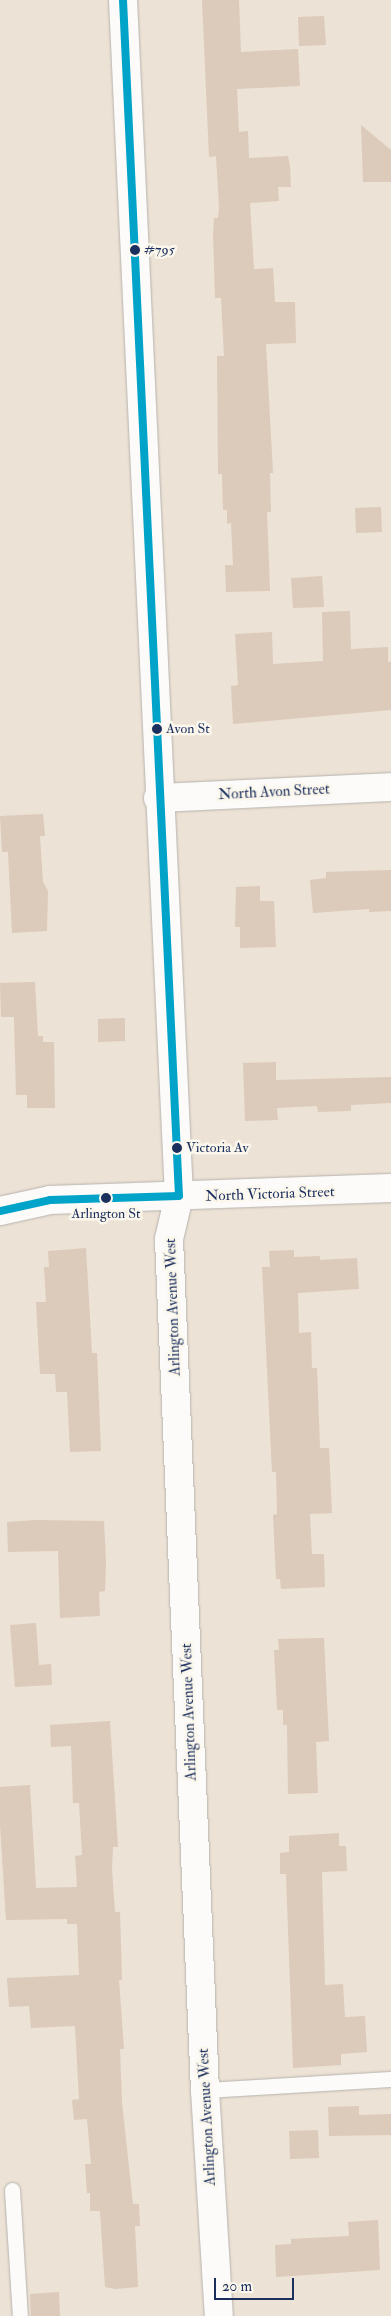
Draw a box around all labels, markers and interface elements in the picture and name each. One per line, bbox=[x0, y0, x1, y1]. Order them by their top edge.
place label: #795 bbox=[144, 242, 175, 258]
marker: #795 bbox=[130, 245, 140, 255]
place label: Avon St bbox=[166, 721, 210, 737]
marker: Avon St bbox=[152, 724, 162, 734]
street label: North Avon Street bbox=[218, 780, 330, 804]
place label: Victoria Av bbox=[186, 1140, 249, 1156]
marker: Victoria Av bbox=[172, 1143, 182, 1153]
street label: North Victoria Street bbox=[205, 1183, 335, 1205]
marker: Arlington St bbox=[101, 1193, 111, 1203]
place label: Arlington St bbox=[71, 1206, 141, 1222]
street label: Arlington Avenue West bbox=[162, 1238, 184, 1376]
street label: Arlington Avenue West bbox=[178, 1643, 200, 1781]
street label: Arlington Avenue West bbox=[194, 2048, 220, 2186]
scale bar bbox=[216, 2268, 296, 2300]
text: 20 m bbox=[222, 2277, 252, 2296]

